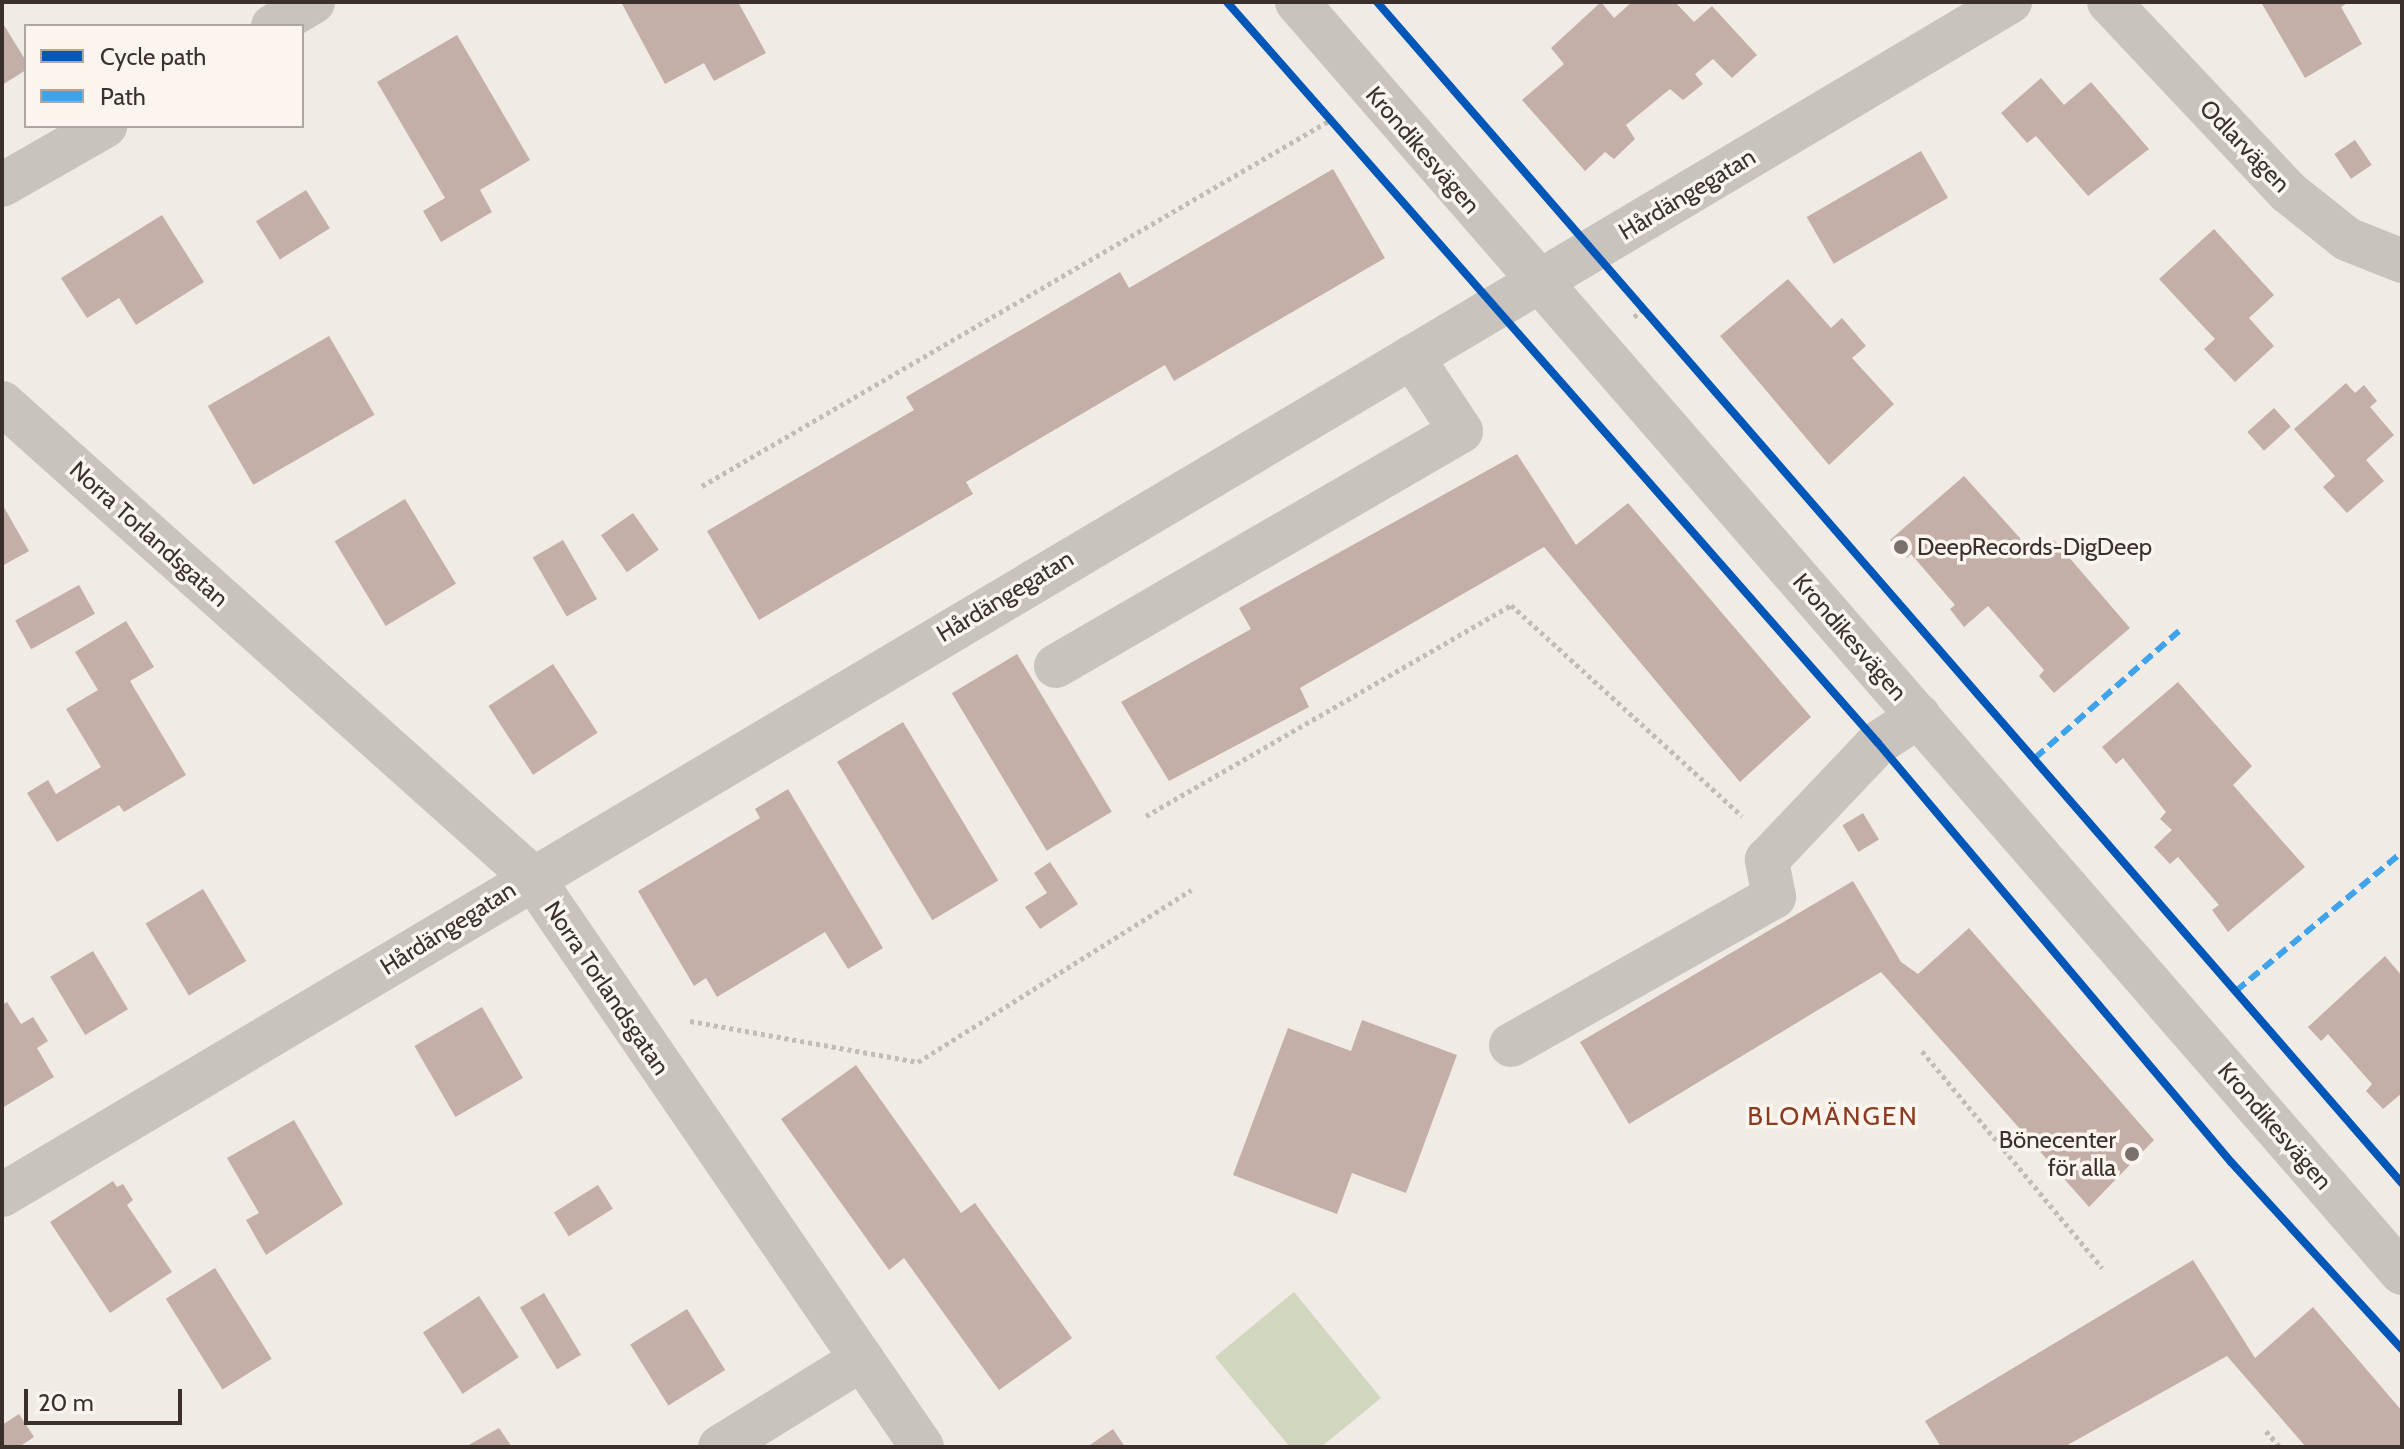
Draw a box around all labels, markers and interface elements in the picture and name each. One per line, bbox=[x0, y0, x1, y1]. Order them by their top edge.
legend bbox=[24, 24, 304, 128]
text: Cycle path bbox=[100, 42, 206, 71]
street label: Krondikesvägen bbox=[1360, 80, 1486, 220]
text: Path bbox=[100, 82, 146, 111]
street label: Odlarvägen bbox=[2194, 94, 2296, 198]
street label: Hårdängegatan bbox=[1613, 142, 1761, 246]
street label: Norra Torlandsgatan bbox=[64, 455, 234, 613]
place label: DeepRecords-DigDeep bbox=[1917, 533, 2152, 561]
marker: DeepRecords-DigDeep bbox=[1892, 538, 1910, 556]
street label: Hårdängegatan bbox=[931, 544, 1079, 648]
street label: Krondikesvägen bbox=[1787, 567, 1913, 707]
street label: Hårdängegatan bbox=[375, 875, 521, 981]
street label: Norra Torlandsgatan bbox=[538, 896, 676, 1080]
street label: Krondikesvägen bbox=[2212, 1056, 2338, 1196]
district label: BLOMÄNGEN bbox=[1747, 1101, 1919, 1133]
place label: Bönecenter för alla bbox=[1999, 1126, 2116, 1182]
marker: Bönecenter för alla bbox=[2123, 1145, 2141, 1163]
scale bar bbox=[28, 1373, 186, 1423]
text: 20 m bbox=[38, 1388, 94, 1417]

